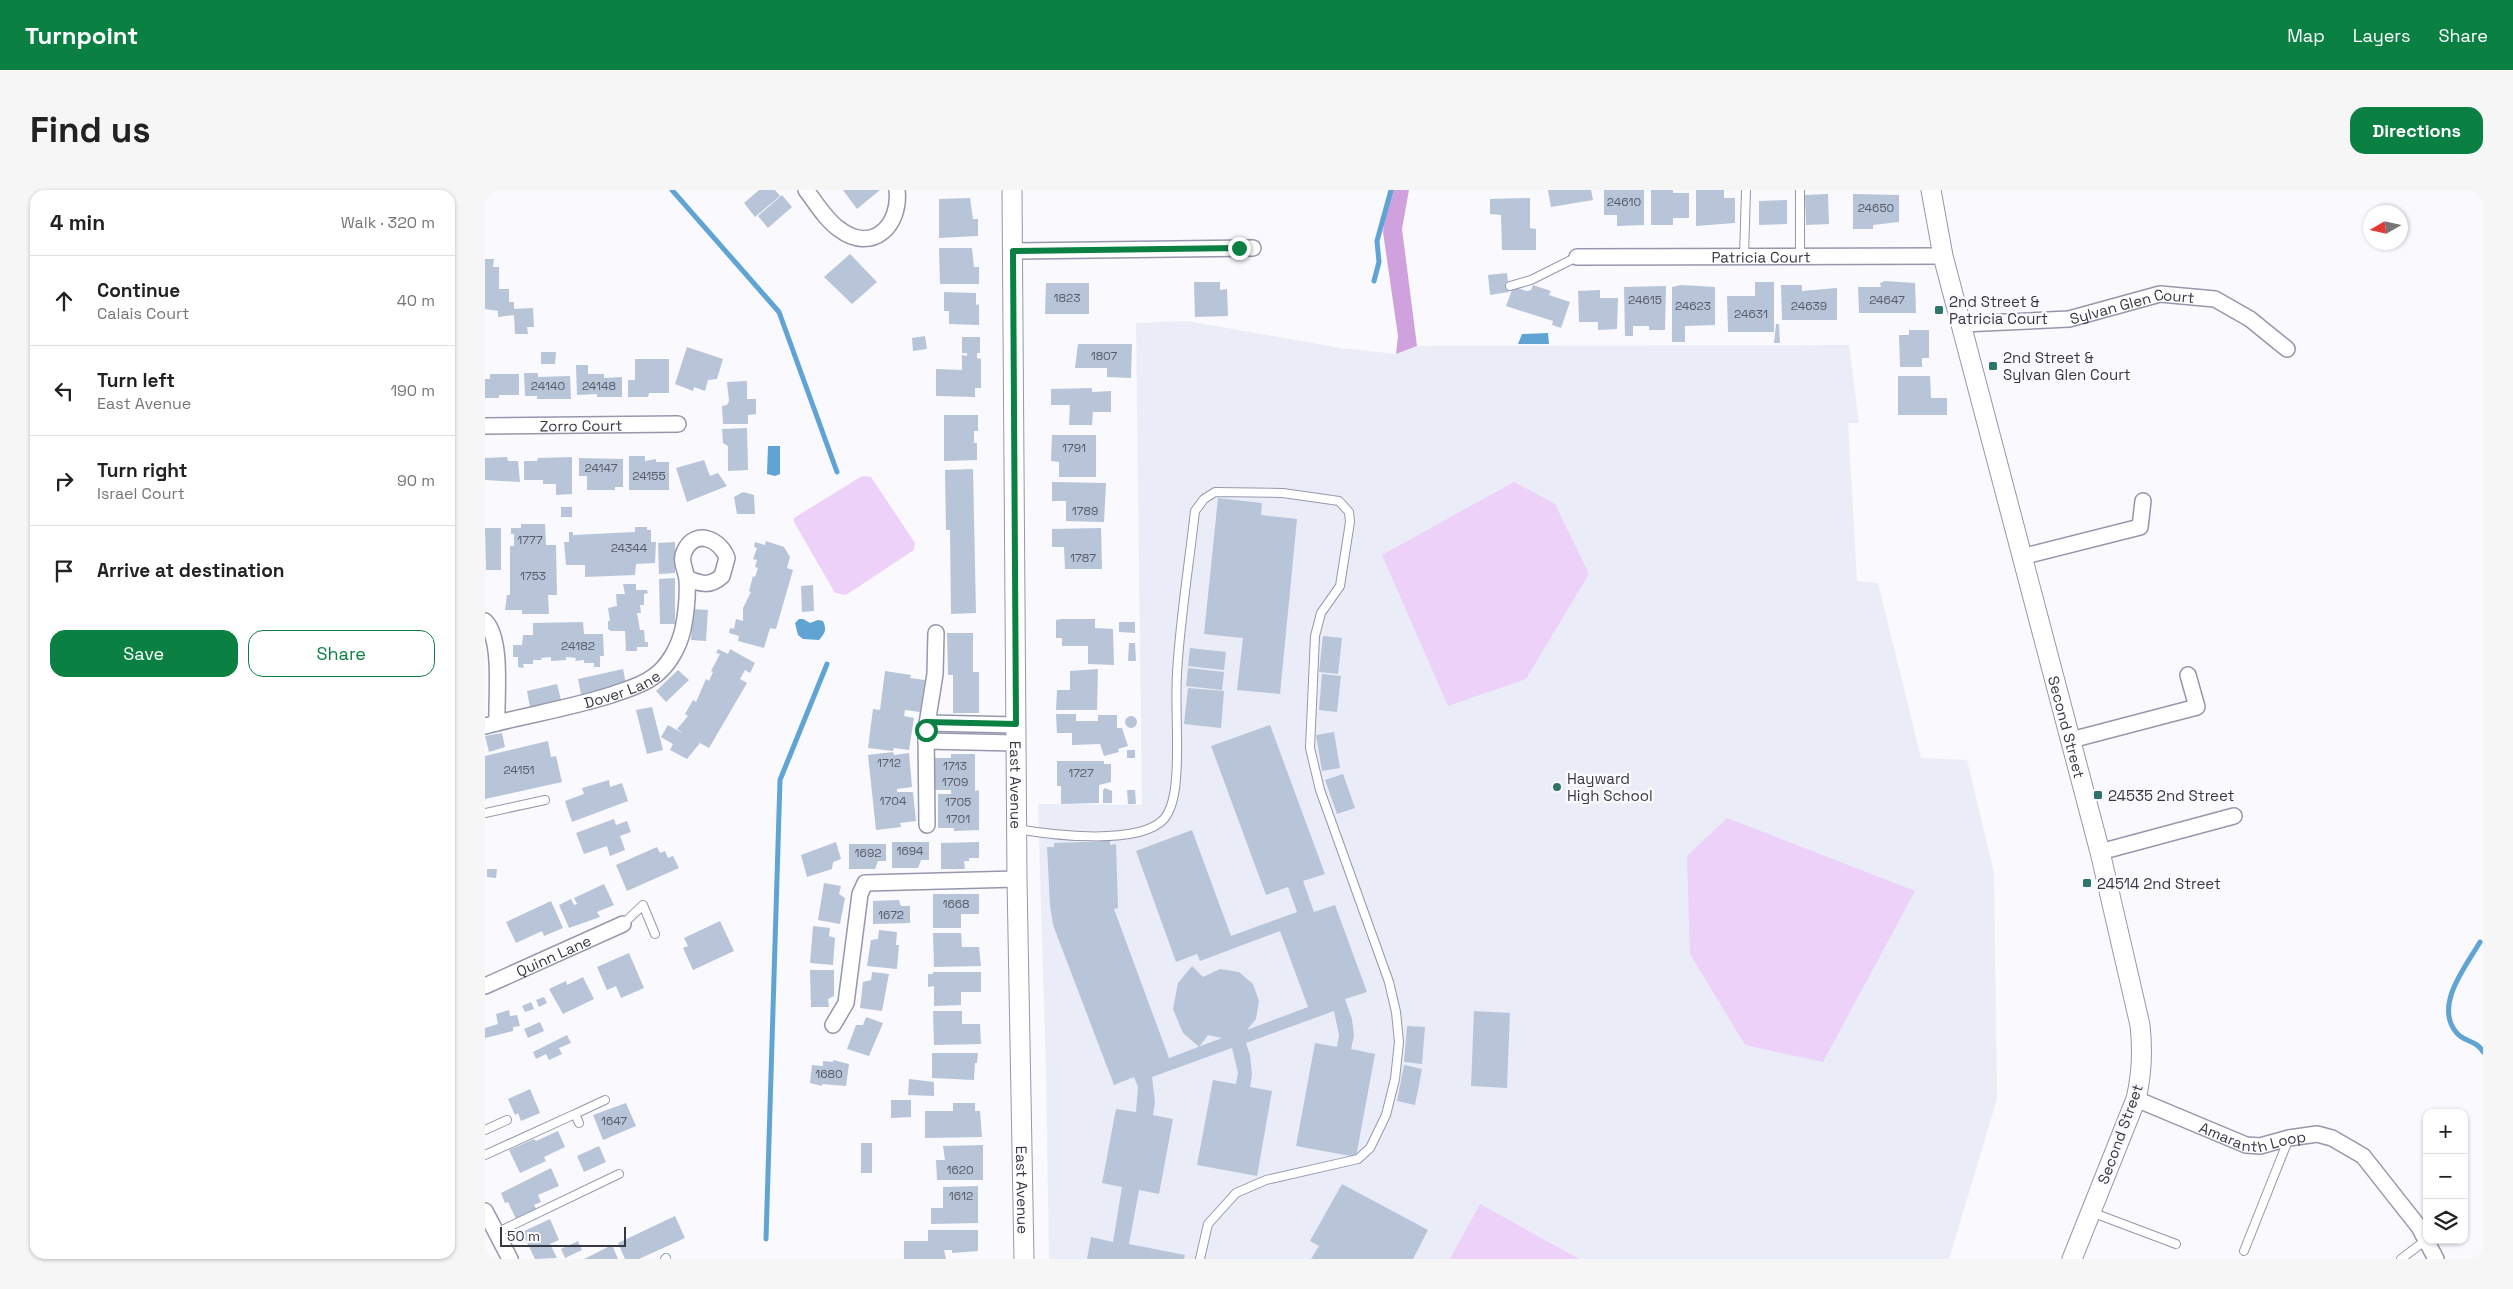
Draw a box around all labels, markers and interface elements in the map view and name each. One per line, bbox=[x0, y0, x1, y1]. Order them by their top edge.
text: Turnpoint bbox=[25, 20, 138, 51]
text: Map bbox=[2287, 24, 2325, 47]
text: Layers bbox=[2353, 24, 2410, 47]
text: Share bbox=[2438, 24, 2488, 47]
button: Directions bbox=[2350, 107, 2483, 154]
text: Find us bbox=[30, 108, 151, 152]
house number: 24610 bbox=[1607, 194, 1641, 210]
house number: 24650 bbox=[1858, 200, 1894, 216]
north arrow bbox=[2363, 205, 2408, 250]
text: 4 min bbox=[50, 209, 105, 236]
text: Walk · 320 m bbox=[341, 212, 435, 233]
route end bbox=[1228, 237, 1251, 260]
street label: Patricia Court bbox=[1711, 247, 1811, 266]
text: Continue bbox=[97, 278, 180, 303]
street label: Sylvan Glen Court bbox=[2067, 284, 2195, 328]
icon: ahead bbox=[50, 287, 78, 315]
text: 40 m bbox=[397, 290, 435, 311]
house number: 1823 bbox=[1054, 290, 1080, 306]
house number: 24615 bbox=[1628, 292, 1662, 308]
house number: 24647 bbox=[1869, 292, 1905, 308]
place label: 2nd Street & Patricia Court bbox=[1949, 292, 2048, 328]
house number: 24623 bbox=[1675, 298, 1711, 314]
house number: 24639 bbox=[1791, 298, 1827, 314]
text: Calais Court bbox=[97, 303, 189, 324]
marker: 2nd Street & Patricia Court bbox=[1933, 304, 1945, 316]
house number: 24631 bbox=[1734, 306, 1768, 322]
house number: 1807 bbox=[1091, 348, 1118, 364]
place label: 2nd Street & Sylvan Glen Court bbox=[2003, 348, 2131, 384]
marker: 2nd Street & Sylvan Glen Court bbox=[1987, 360, 1999, 372]
text: Turn left bbox=[97, 368, 175, 393]
icon: left bbox=[50, 377, 78, 405]
house number: 24140 bbox=[531, 378, 565, 394]
house number: 24148 bbox=[582, 378, 616, 394]
text: 190 m bbox=[390, 380, 435, 401]
text: East Avenue bbox=[97, 393, 191, 414]
street label: Zorro Court bbox=[540, 415, 622, 435]
house number: 1791 bbox=[1062, 440, 1086, 456]
text: Turn right bbox=[97, 458, 187, 483]
house number: 24147 bbox=[585, 460, 618, 476]
icon: right bbox=[50, 467, 78, 495]
house number: 24155 bbox=[632, 468, 666, 484]
text: 90 m bbox=[397, 470, 435, 491]
text: Israel Court bbox=[97, 483, 185, 504]
house number: 1789 bbox=[1072, 503, 1098, 519]
house number: 1777 bbox=[517, 532, 543, 548]
house number: 24344 bbox=[611, 540, 648, 556]
house number: 1787 bbox=[1070, 550, 1096, 566]
icon: arrive bbox=[50, 557, 78, 585]
text: Arrive at destination bbox=[97, 558, 285, 583]
house number: 1753 bbox=[520, 568, 546, 584]
button: Save bbox=[50, 630, 238, 677]
button: Share bbox=[248, 630, 435, 677]
house number: 24182 bbox=[561, 638, 595, 654]
street label: Dover Lane bbox=[582, 666, 664, 712]
street label: Second Street bbox=[2044, 674, 2090, 780]
route start bbox=[915, 719, 938, 742]
street label: East Avenue bbox=[1006, 741, 1026, 829]
house number: 1712 bbox=[877, 755, 901, 771]
house number: 1713 bbox=[943, 758, 967, 774]
house number: 24151 bbox=[503, 762, 535, 778]
house number: 1727 bbox=[1068, 765, 1094, 781]
place label: Hayward High School bbox=[1567, 769, 1653, 805]
house number: 1709 bbox=[942, 774, 968, 790]
marker: Hayward High School bbox=[1551, 781, 1563, 793]
place label: 24535 2nd Street bbox=[2108, 786, 2235, 805]
marker: 24535 2nd Street bbox=[2092, 789, 2104, 801]
house number: 1704 bbox=[880, 793, 907, 809]
house number: 1705 bbox=[945, 794, 971, 810]
house number: 1701 bbox=[946, 811, 970, 827]
house number: 1694 bbox=[896, 843, 924, 859]
house number: 1692 bbox=[855, 845, 881, 861]
place label: 24514 2nd Street bbox=[2097, 874, 2221, 893]
marker: 24514 2nd Street bbox=[2081, 877, 2093, 889]
house number: 1668 bbox=[942, 896, 970, 912]
house number: 1672 bbox=[878, 907, 904, 923]
street label: Quinn Lane bbox=[513, 930, 594, 980]
house number: 1680 bbox=[815, 1066, 843, 1082]
street label: Second Street bbox=[2093, 1081, 2147, 1187]
map controls bbox=[2423, 1109, 2468, 1244]
button: + bbox=[2423, 1109, 2468, 1154]
house number: 1647 bbox=[601, 1113, 627, 1129]
street label: Amaranth Loop bbox=[2197, 1117, 2307, 1156]
street label: East Avenue bbox=[1012, 1146, 1033, 1234]
button: − bbox=[2423, 1154, 2468, 1199]
house number: 1620 bbox=[946, 1162, 974, 1178]
house number: 1612 bbox=[949, 1188, 973, 1204]
button: layers bbox=[2423, 1199, 2468, 1244]
scale bar bbox=[500, 1224, 626, 1247]
text: 50 m bbox=[507, 1227, 540, 1245]

